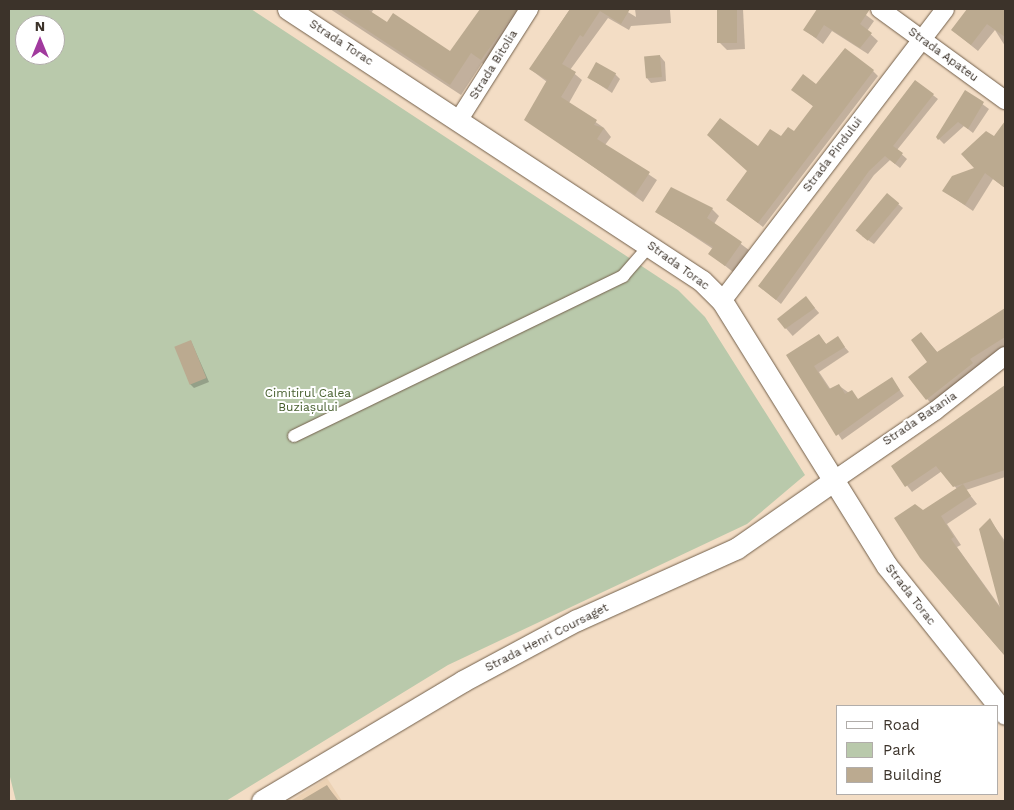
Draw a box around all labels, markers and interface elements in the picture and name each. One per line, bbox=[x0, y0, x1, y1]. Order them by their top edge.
north arrow bbox=[15, 15, 65, 65]
street label: Strada Torac bbox=[306, 17, 376, 69]
text: N bbox=[35, 18, 45, 34]
street label: Strada Apateu bbox=[905, 24, 981, 86]
street label: Strada Bitolia bbox=[467, 27, 521, 103]
street label: Strada Pindului bbox=[800, 115, 866, 195]
street label: Strada Torac bbox=[644, 238, 712, 294]
park label: Cimitirul Calea Buziașului bbox=[265, 387, 351, 415]
street label: Strada Batania bbox=[880, 389, 960, 449]
street label: Strada Torac bbox=[882, 561, 938, 629]
street label: Strada Henri Coursaget bbox=[483, 601, 611, 675]
legend bbox=[836, 705, 999, 795]
text: Road bbox=[883, 716, 920, 734]
text: Park bbox=[883, 741, 915, 759]
text: Building bbox=[883, 766, 941, 784]

